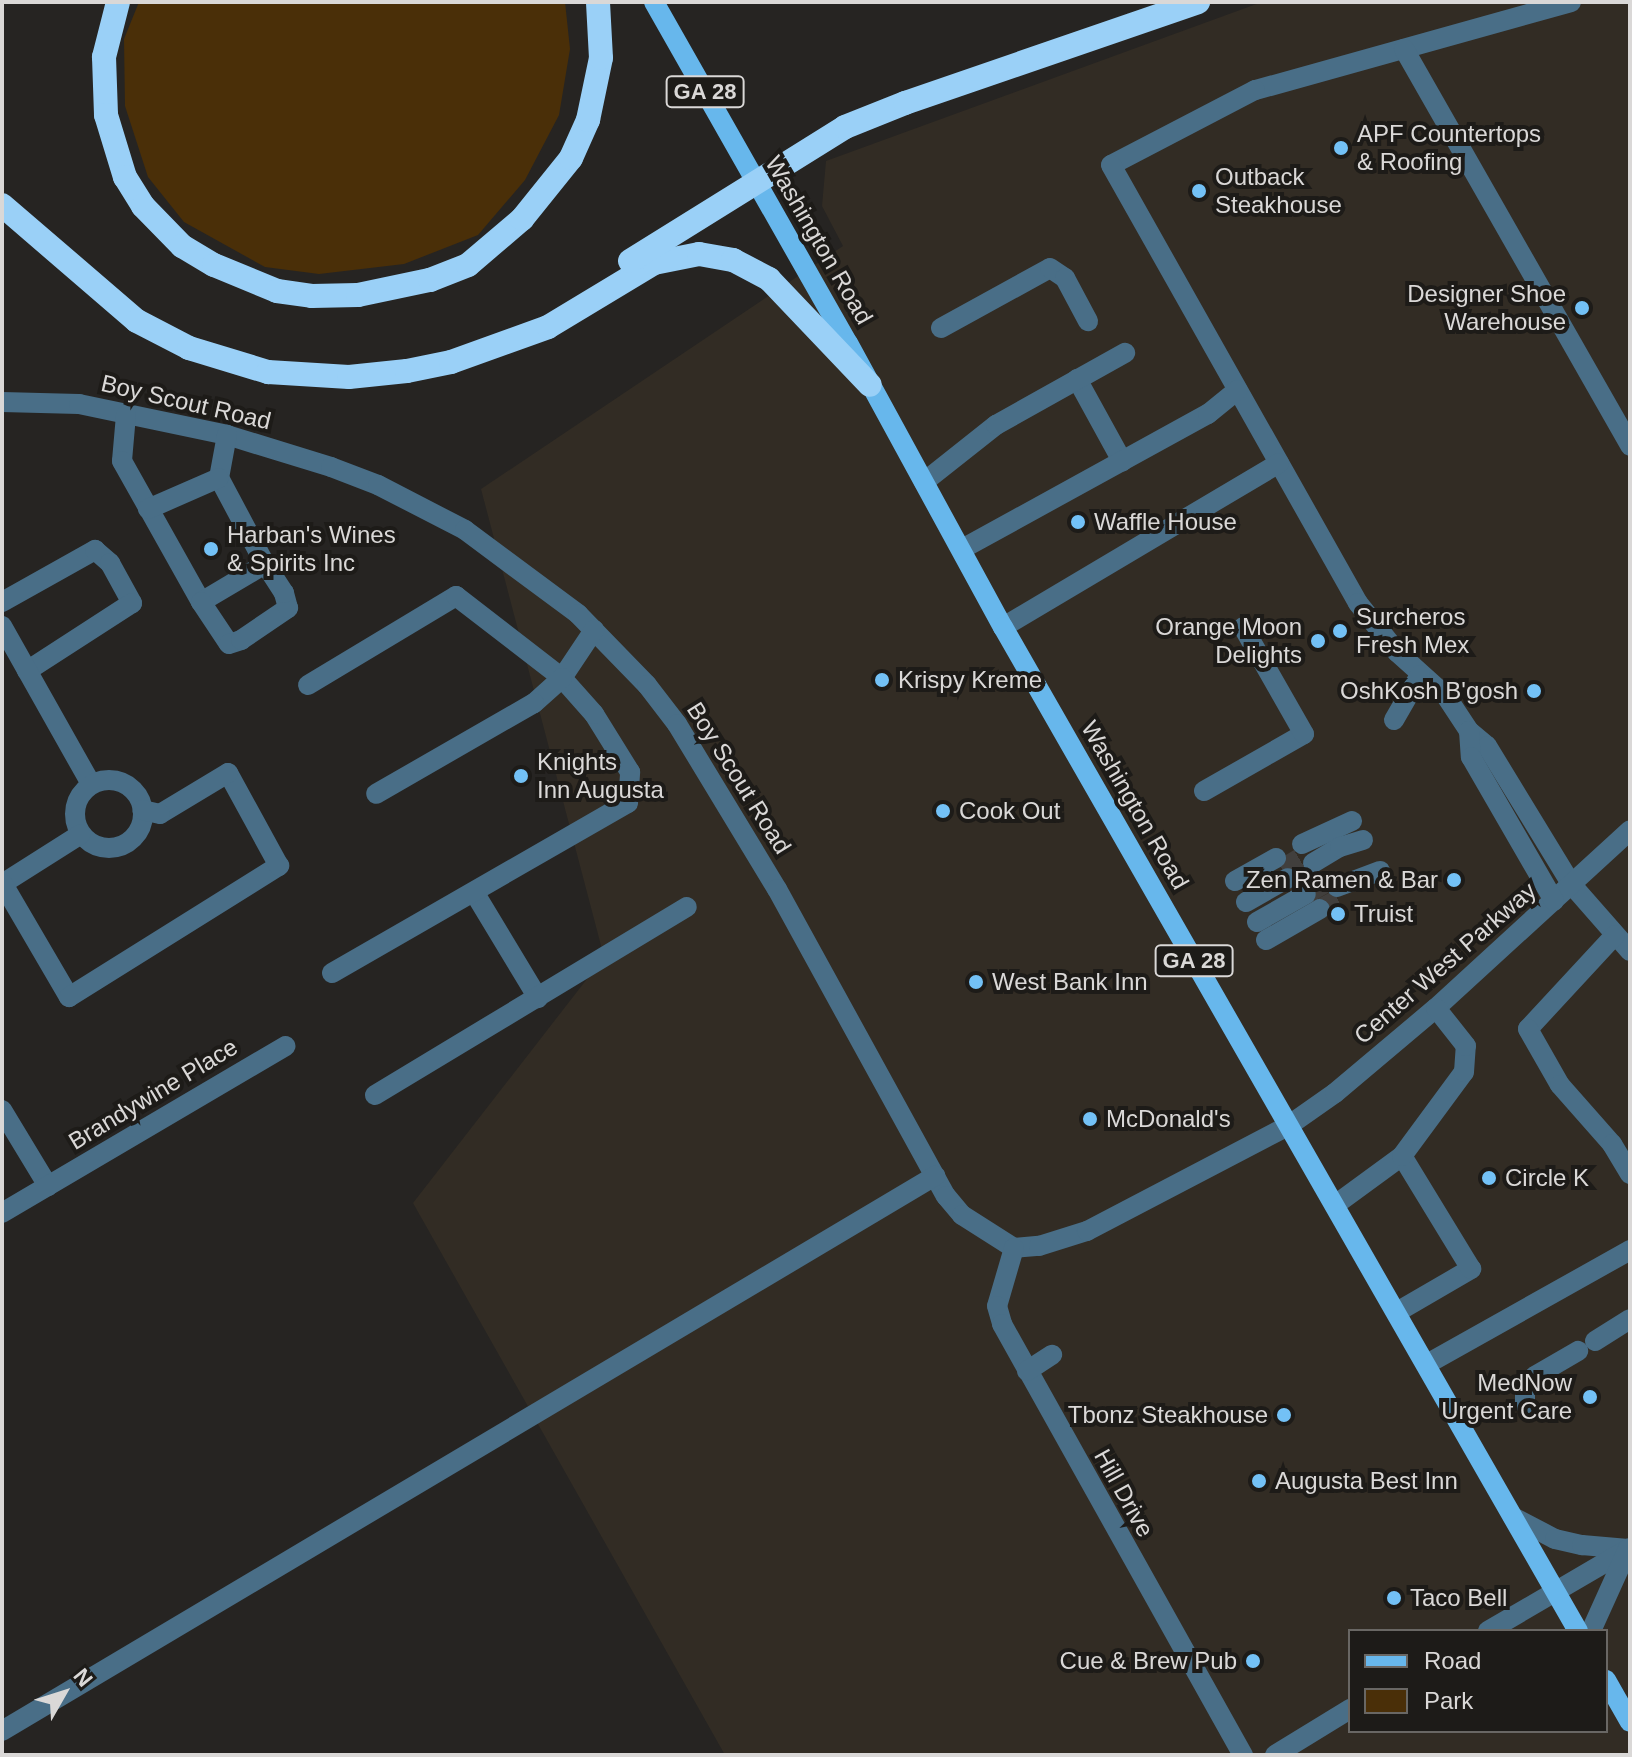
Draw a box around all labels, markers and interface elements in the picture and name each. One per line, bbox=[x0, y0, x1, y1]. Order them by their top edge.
road number: GA 28 bbox=[665, 74, 745, 110]
place label: APF Countertops & Roofing bbox=[1357, 120, 1541, 176]
marker: APF Countertops & Roofing bbox=[1332, 139, 1350, 157]
street label: Washington Road bbox=[759, 151, 879, 329]
place label: Outback Steakhouse bbox=[1215, 163, 1342, 219]
marker: Outback Steakhouse bbox=[1190, 182, 1208, 200]
place label: Designer Shoe Warehouse bbox=[1407, 280, 1566, 336]
marker: Designer Shoe Warehouse bbox=[1573, 299, 1591, 317]
street label: Boy Scout Road bbox=[98, 368, 274, 436]
place label: Waffle House bbox=[1094, 508, 1237, 536]
marker: Waffle House bbox=[1069, 513, 1087, 531]
place label: Harban's Wines & Spirits Inc bbox=[227, 521, 396, 577]
marker: Harban's Wines & Spirits Inc bbox=[202, 540, 220, 558]
place label: Surcheros Fresh Mex bbox=[1356, 603, 1469, 659]
place label: Orange Moon Delights bbox=[1155, 613, 1302, 669]
marker: Surcheros Fresh Mex bbox=[1331, 622, 1349, 640]
marker: Orange Moon Delights bbox=[1309, 632, 1327, 650]
place label: Krispy Kreme bbox=[898, 666, 1042, 694]
marker: Krispy Kreme bbox=[873, 671, 891, 689]
place label: OshKosh B'gosh bbox=[1340, 677, 1518, 705]
marker: OshKosh B'gosh bbox=[1525, 682, 1543, 700]
street label: Boy Scout Road bbox=[681, 697, 797, 859]
street label: Washington Road bbox=[1075, 716, 1195, 894]
place label: Knights Inn Augusta bbox=[537, 748, 665, 804]
marker: Knights Inn Augusta bbox=[512, 767, 530, 785]
place label: Cook Out bbox=[959, 797, 1060, 825]
marker: Cook Out bbox=[934, 802, 952, 820]
place label: Zen Ramen & Bar bbox=[1246, 866, 1438, 894]
marker: Zen Ramen & Bar bbox=[1445, 871, 1463, 889]
street label: Center West Parkway bbox=[1348, 876, 1542, 1050]
place label: Truist bbox=[1354, 900, 1413, 928]
marker: Truist bbox=[1329, 905, 1347, 923]
road number: GA 28 bbox=[1154, 943, 1234, 979]
place label: West Bank Inn bbox=[992, 968, 1148, 996]
marker: West Bank Inn bbox=[967, 973, 985, 991]
street label: Brandywine Place bbox=[63, 1032, 243, 1156]
place label: McDonald's bbox=[1106, 1105, 1231, 1133]
marker: McDonald's bbox=[1081, 1110, 1099, 1128]
place label: Circle K bbox=[1505, 1164, 1589, 1192]
marker: Circle K bbox=[1480, 1169, 1498, 1187]
place label: MedNow Urgent Care bbox=[1441, 1369, 1572, 1425]
marker: MedNow Urgent Care bbox=[1579, 1386, 1601, 1408]
place label: Tbonz Steakhouse bbox=[1068, 1401, 1268, 1429]
marker: Tbonz Steakhouse bbox=[1275, 1406, 1293, 1424]
street label: Hill Drive bbox=[1088, 1444, 1160, 1542]
place label: Augusta Best Inn bbox=[1275, 1467, 1458, 1495]
marker: Augusta Best Inn bbox=[1250, 1472, 1268, 1490]
place label: Taco Bell bbox=[1410, 1584, 1507, 1612]
marker: Taco Bell bbox=[1385, 1589, 1403, 1607]
legend bbox=[1348, 1629, 1608, 1733]
place label: Cue & Brew Pub bbox=[1060, 1647, 1237, 1675]
text: Road bbox=[1424, 1647, 1481, 1674]
marker: Cue & Brew Pub bbox=[1244, 1652, 1262, 1670]
north arrow bbox=[24, 1653, 104, 1733]
text: N bbox=[68, 1664, 98, 1692]
text: Park bbox=[1424, 1687, 1473, 1714]

